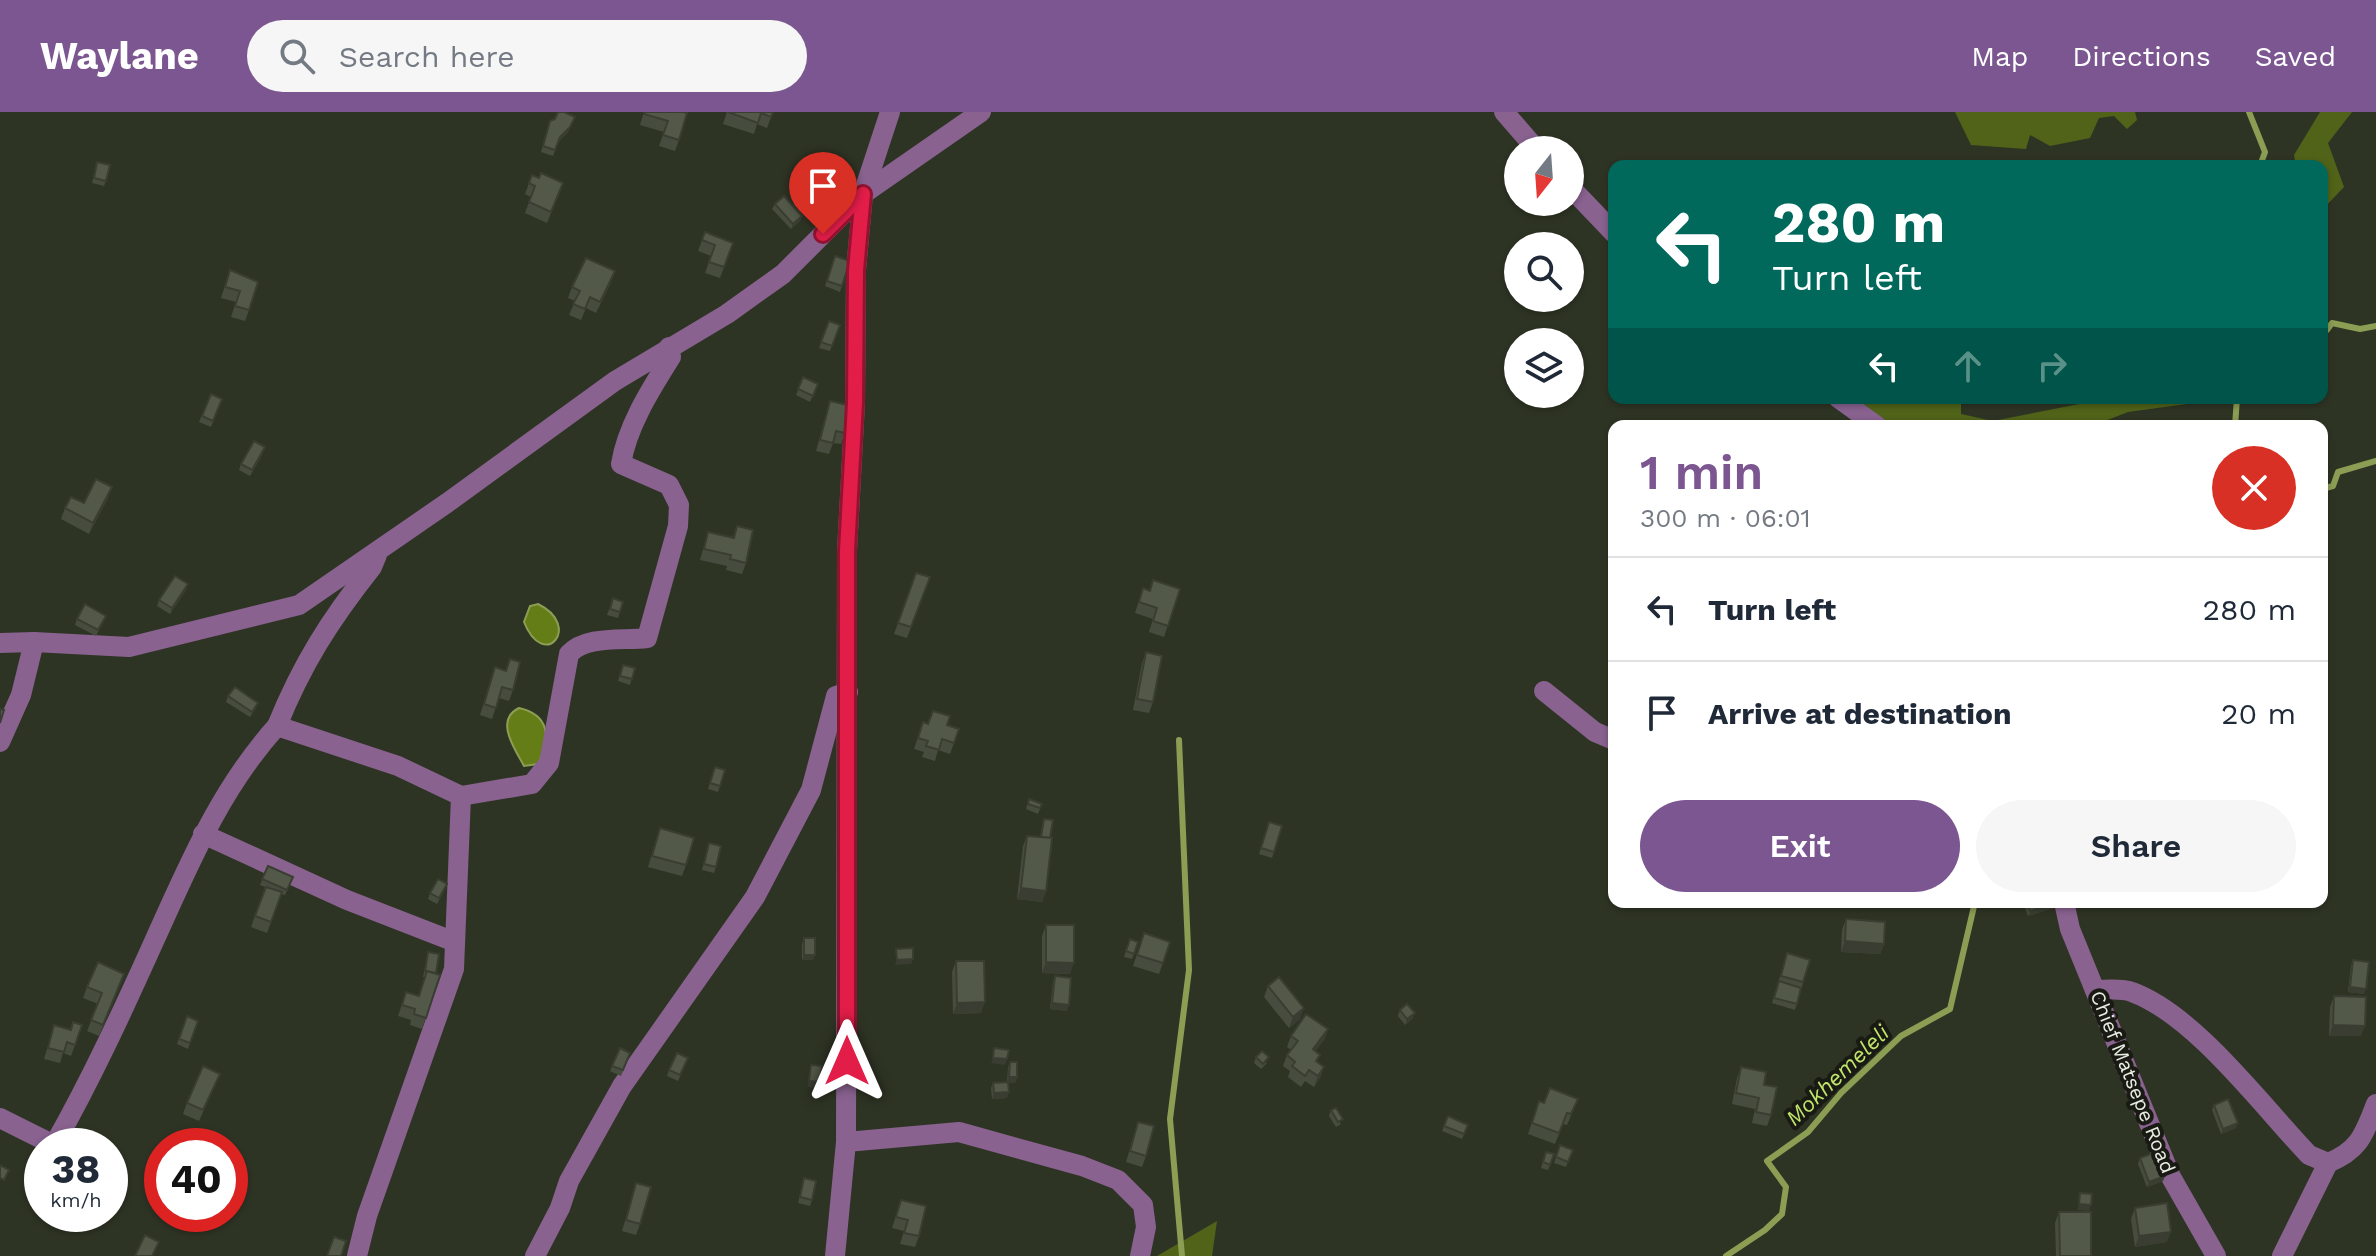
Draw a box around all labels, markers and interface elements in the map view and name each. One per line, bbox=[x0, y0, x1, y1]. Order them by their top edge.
search box bbox=[247, 20, 807, 92]
text: Waylane bbox=[40, 34, 199, 78]
icon: search bbox=[275, 34, 319, 78]
text: Search here bbox=[339, 39, 515, 74]
text: Map bbox=[1971, 40, 2028, 73]
text: Directions bbox=[2072, 40, 2211, 73]
text: Saved bbox=[2255, 40, 2336, 73]
north arrow bbox=[1504, 136, 1584, 216]
map controls bbox=[1504, 136, 1584, 408]
pin bbox=[789, 152, 857, 234]
icon: arrive bbox=[801, 164, 845, 208]
text: 280 m bbox=[1772, 190, 1945, 256]
icon: left bbox=[1640, 192, 1744, 296]
button: search bbox=[1504, 232, 1584, 312]
text: Turn left bbox=[1772, 257, 1922, 299]
button: layers bbox=[1504, 328, 1584, 408]
icon: left bbox=[1862, 344, 1906, 388]
icon: ahead bbox=[1946, 344, 1990, 388]
icon: right bbox=[2030, 344, 2074, 388]
text: 1 min bbox=[1640, 444, 1763, 501]
button: close bbox=[2212, 446, 2296, 530]
text: 300 m · 06:01 bbox=[1640, 503, 1811, 533]
icon: left bbox=[1640, 587, 1684, 631]
text: Turn left bbox=[1708, 592, 1836, 627]
text: 280 m bbox=[2203, 592, 2296, 627]
icon: arrive bbox=[1640, 691, 1684, 735]
text: Arrive at destination bbox=[1708, 696, 2012, 731]
text: 20 m bbox=[2221, 696, 2296, 731]
button: Exit bbox=[1640, 800, 1960, 892]
button: Share bbox=[1976, 800, 2296, 892]
street label: Chief Matsepe Road bbox=[2085, 987, 2181, 1177]
position arrow bbox=[805, 1019, 889, 1103]
water label: Mokhemeleli bbox=[1781, 1019, 1895, 1131]
speed limit sign: 40 bbox=[144, 1128, 248, 1232]
text: 38 bbox=[52, 1146, 100, 1193]
text: km/h bbox=[50, 1188, 102, 1212]

